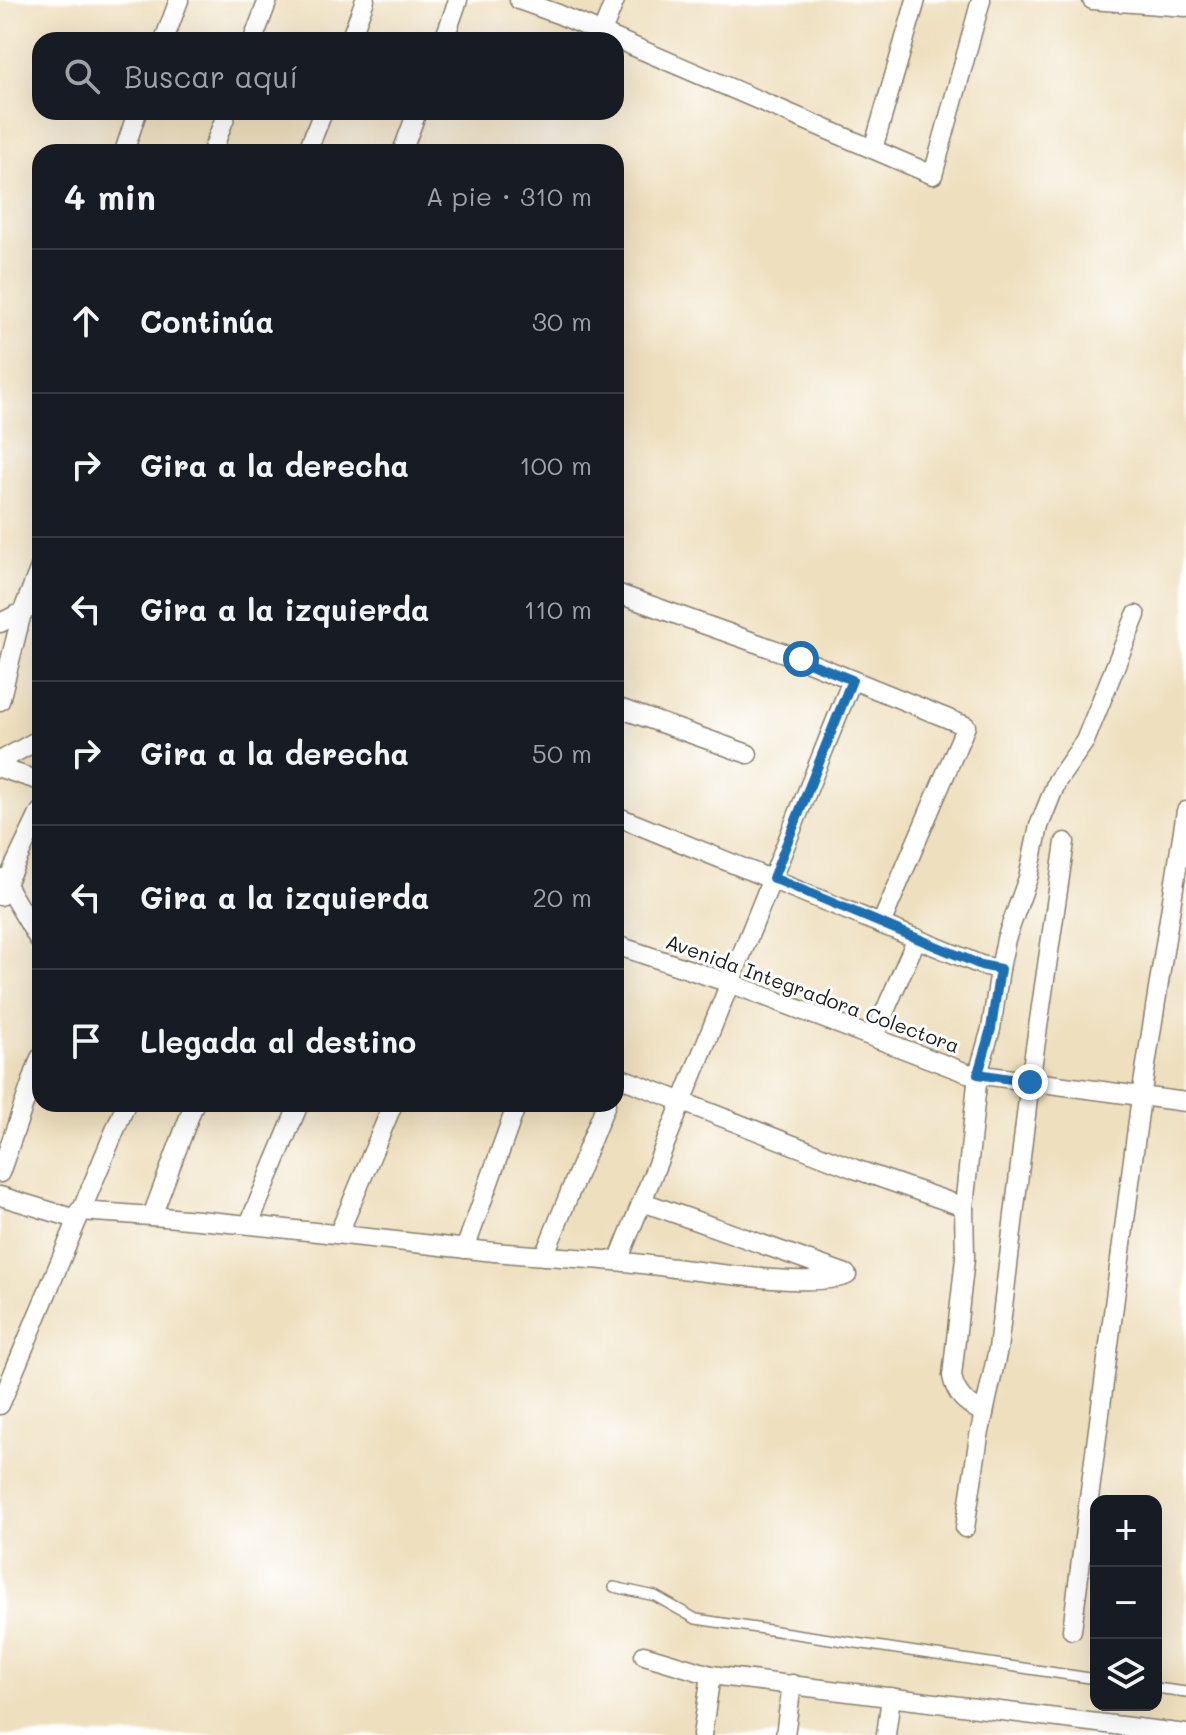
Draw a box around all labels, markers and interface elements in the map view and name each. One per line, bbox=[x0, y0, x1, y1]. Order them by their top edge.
search box bbox=[32, 32, 624, 120]
icon: search bbox=[60, 54, 104, 98]
text: Buscar aquí bbox=[124, 56, 298, 96]
text: 4 min bbox=[64, 174, 156, 219]
text: A pie · 310 m bbox=[426, 179, 592, 213]
icon: ahead bbox=[64, 299, 108, 343]
text: Continúa bbox=[140, 301, 274, 341]
text: 30 m bbox=[532, 304, 592, 338]
icon: right bbox=[64, 443, 108, 487]
text: Gira a la derecha bbox=[140, 445, 409, 485]
text: 100 m bbox=[519, 448, 592, 482]
icon: left bbox=[64, 587, 108, 631]
text: Gira a la izquierda bbox=[140, 589, 429, 629]
text: 110 m bbox=[524, 592, 592, 626]
route start bbox=[783, 641, 819, 677]
icon: right bbox=[64, 731, 108, 775]
text: Gira a la derecha bbox=[140, 733, 409, 773]
text: 50 m bbox=[532, 736, 592, 770]
icon: left bbox=[64, 875, 108, 919]
text: Gira a la izquierda bbox=[140, 877, 429, 917]
text: 20 m bbox=[532, 880, 592, 914]
street label: Avenida Integradora Colectora bbox=[663, 928, 963, 1058]
icon: arrive bbox=[64, 1019, 108, 1063]
text: Llegada al destino bbox=[140, 1021, 416, 1061]
route end bbox=[1012, 1064, 1048, 1100]
map controls bbox=[1090, 1495, 1162, 1711]
button: + bbox=[1090, 1495, 1162, 1567]
button: − bbox=[1090, 1567, 1162, 1639]
button: layers bbox=[1090, 1639, 1162, 1711]

